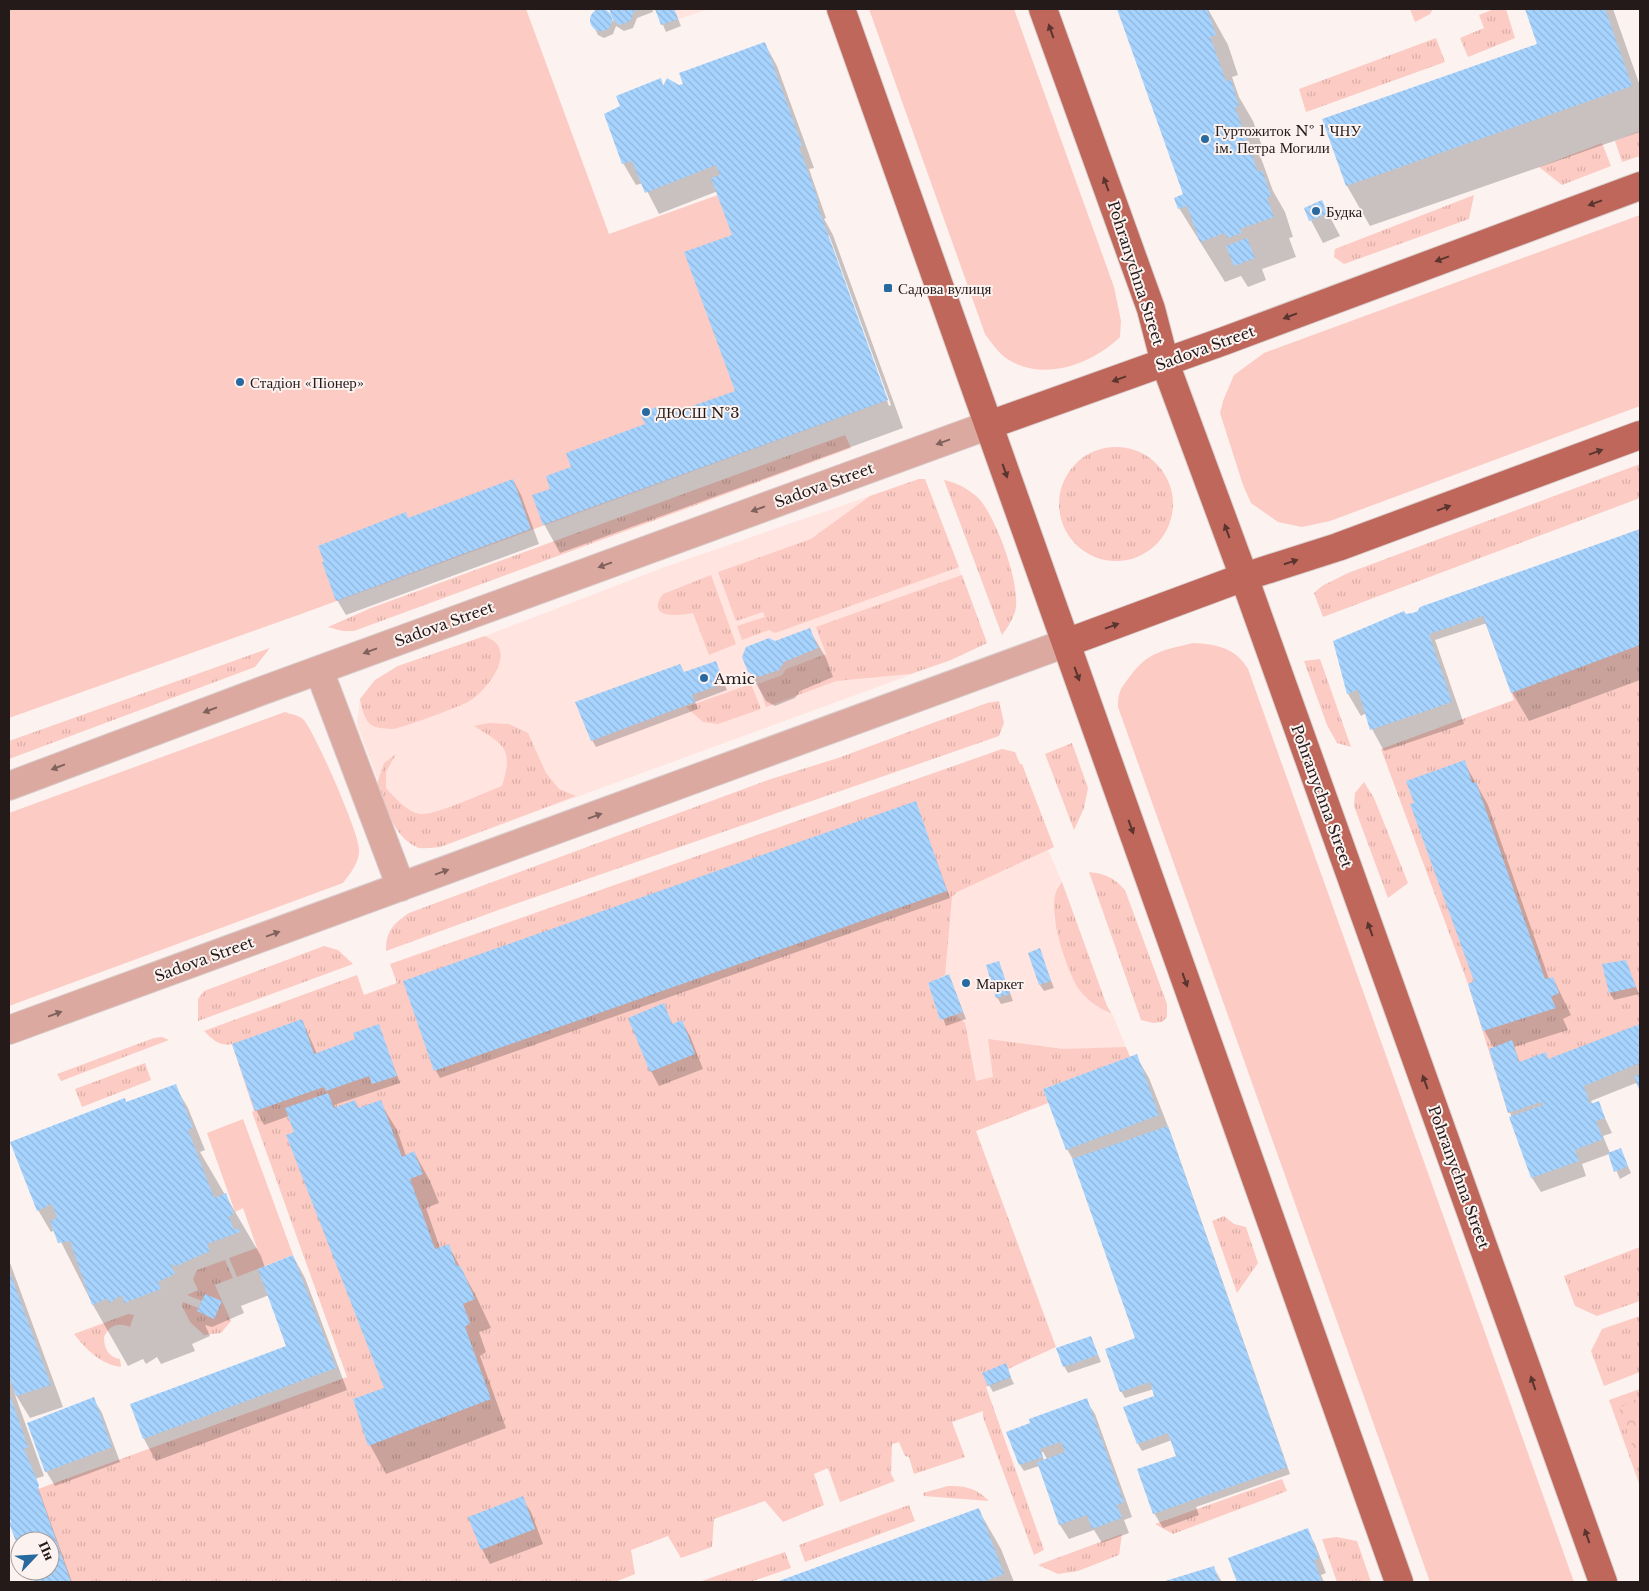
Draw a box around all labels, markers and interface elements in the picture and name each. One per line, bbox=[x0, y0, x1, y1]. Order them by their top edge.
one-way arrow bbox=[1047, 23, 1054, 38]
place label: Гуртожиток № 1 ЧНУ ім. Петра Могили bbox=[1215, 121, 1361, 157]
marker: Гуртожиток № 1 ЧНУ ім. Петра Могили bbox=[1199, 133, 1211, 145]
one-way arrow bbox=[1102, 176, 1109, 191]
street label: Pohranychna Street bbox=[1104, 198, 1168, 348]
one-way arrow bbox=[1587, 200, 1602, 207]
place label: Будка bbox=[1326, 202, 1362, 221]
marker: Будка bbox=[1310, 205, 1322, 217]
one-way arrow bbox=[1434, 255, 1449, 263]
place label: Садова вулиця bbox=[898, 279, 992, 298]
marker: Садова вулиця bbox=[882, 282, 894, 294]
one-way arrow bbox=[1282, 313, 1297, 320]
street label: Sadova Street bbox=[1153, 321, 1258, 375]
place label: Стадіон «Піонер» bbox=[250, 373, 364, 392]
marker: Стадіон «Піонер» bbox=[234, 376, 246, 388]
one-way arrow bbox=[1111, 376, 1126, 383]
place label: ДЮСШ №3 bbox=[656, 403, 740, 422]
marker: ДЮСШ №3 bbox=[640, 406, 652, 418]
one-way arrow bbox=[936, 439, 951, 446]
one-way arrow bbox=[1589, 448, 1604, 455]
street label: Sadova Street bbox=[772, 458, 877, 512]
one-way arrow bbox=[1001, 464, 1009, 479]
one-way arrow bbox=[1437, 504, 1452, 512]
one-way arrow bbox=[750, 505, 765, 513]
one-way arrow bbox=[1223, 523, 1231, 538]
one-way arrow bbox=[1283, 558, 1298, 566]
one-way arrow bbox=[597, 561, 612, 569]
street label: Sadova Street bbox=[392, 597, 497, 651]
one-way arrow bbox=[1104, 622, 1119, 630]
one-way arrow bbox=[363, 648, 378, 655]
one-way arrow bbox=[1073, 667, 1081, 682]
place label: Amic bbox=[713, 669, 755, 688]
marker: Amic bbox=[698, 672, 710, 684]
one-way arrow bbox=[202, 706, 217, 714]
street label: Pohranychna Street bbox=[1287, 722, 1357, 871]
one-way arrow bbox=[50, 763, 65, 771]
one-way arrow bbox=[587, 812, 602, 819]
one-way arrow bbox=[1127, 820, 1135, 835]
one-way arrow bbox=[435, 868, 450, 876]
one-way arrow bbox=[1366, 921, 1374, 936]
one-way arrow bbox=[266, 930, 281, 938]
street label: Sadova Street bbox=[152, 932, 257, 986]
one-way arrow bbox=[1182, 973, 1190, 988]
place label: Маркет bbox=[976, 974, 1024, 993]
marker: Маркет bbox=[960, 977, 972, 989]
one-way arrow bbox=[47, 1010, 62, 1017]
one-way arrow bbox=[1421, 1074, 1429, 1089]
street label: Pohranychna Street bbox=[1424, 1103, 1494, 1252]
one-way arrow bbox=[1528, 1375, 1536, 1390]
one-way arrow bbox=[1583, 1529, 1590, 1544]
north arrow bbox=[10, 1531, 60, 1581]
text: Пн bbox=[35, 1538, 59, 1563]

